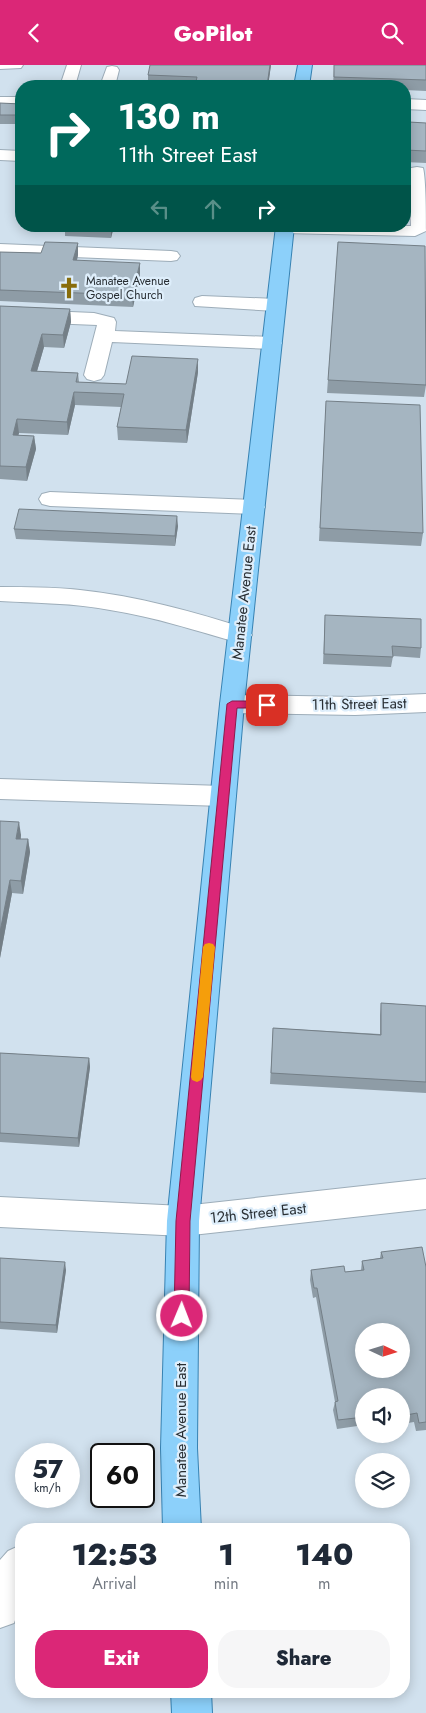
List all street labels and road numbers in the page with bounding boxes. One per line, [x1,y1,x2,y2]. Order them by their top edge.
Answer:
street label: Manatee Avenue East [226,525,262,661]
street label: 11th Street East [311,692,407,716]
street label: 12th Street East [209,1197,308,1229]
street label: Manatee Avenue East [170,1362,192,1497]

